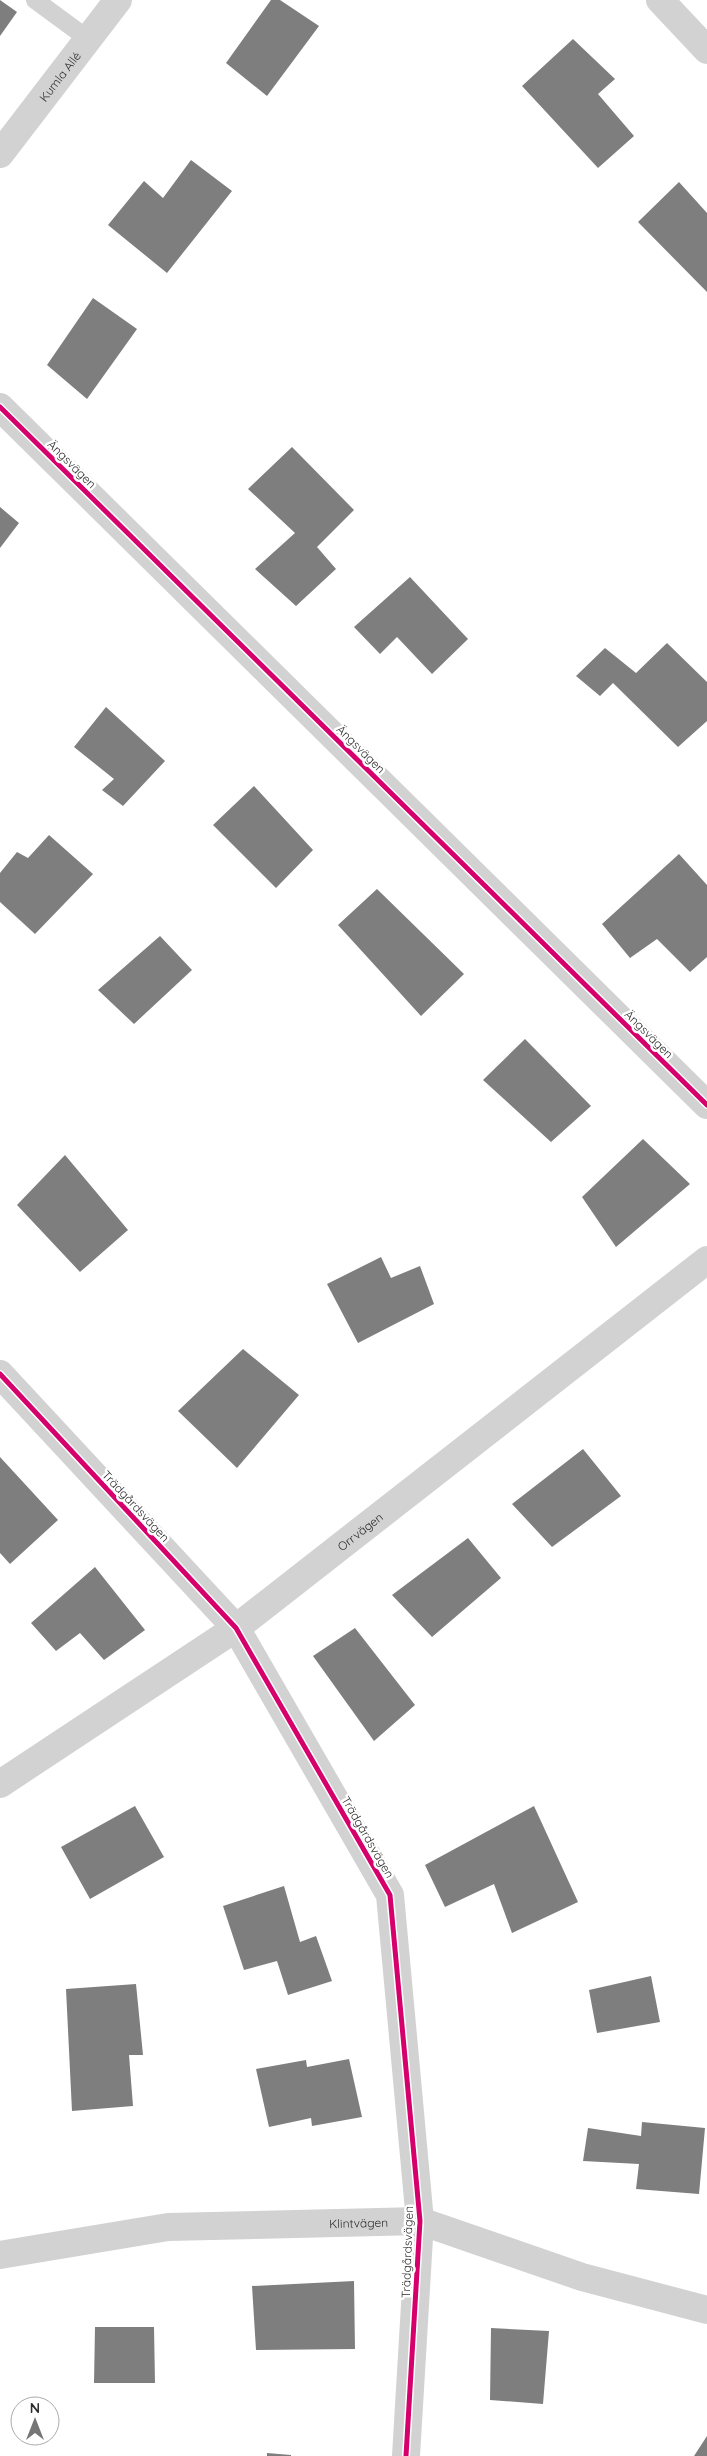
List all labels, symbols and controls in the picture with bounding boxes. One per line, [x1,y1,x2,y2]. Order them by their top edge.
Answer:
street label: Kumla Allé [36,48,84,104]
street label: Ängsvägen [45,437,99,491]
street label: Ängsvägen [334,722,388,776]
street label: Ängsvägen [622,1007,676,1061]
street label: Trädgårdsvägen [99,1467,173,1545]
street label: Orrvägen [334,1509,386,1554]
street label: Trädgårdsvägen [338,1793,398,1881]
street label: Trädgårdsvägen [398,2206,416,2298]
street label: Klintvägen [329,2214,388,2231]
north arrow [10,2396,60,2446]
text: N [30,2399,40,2417]

